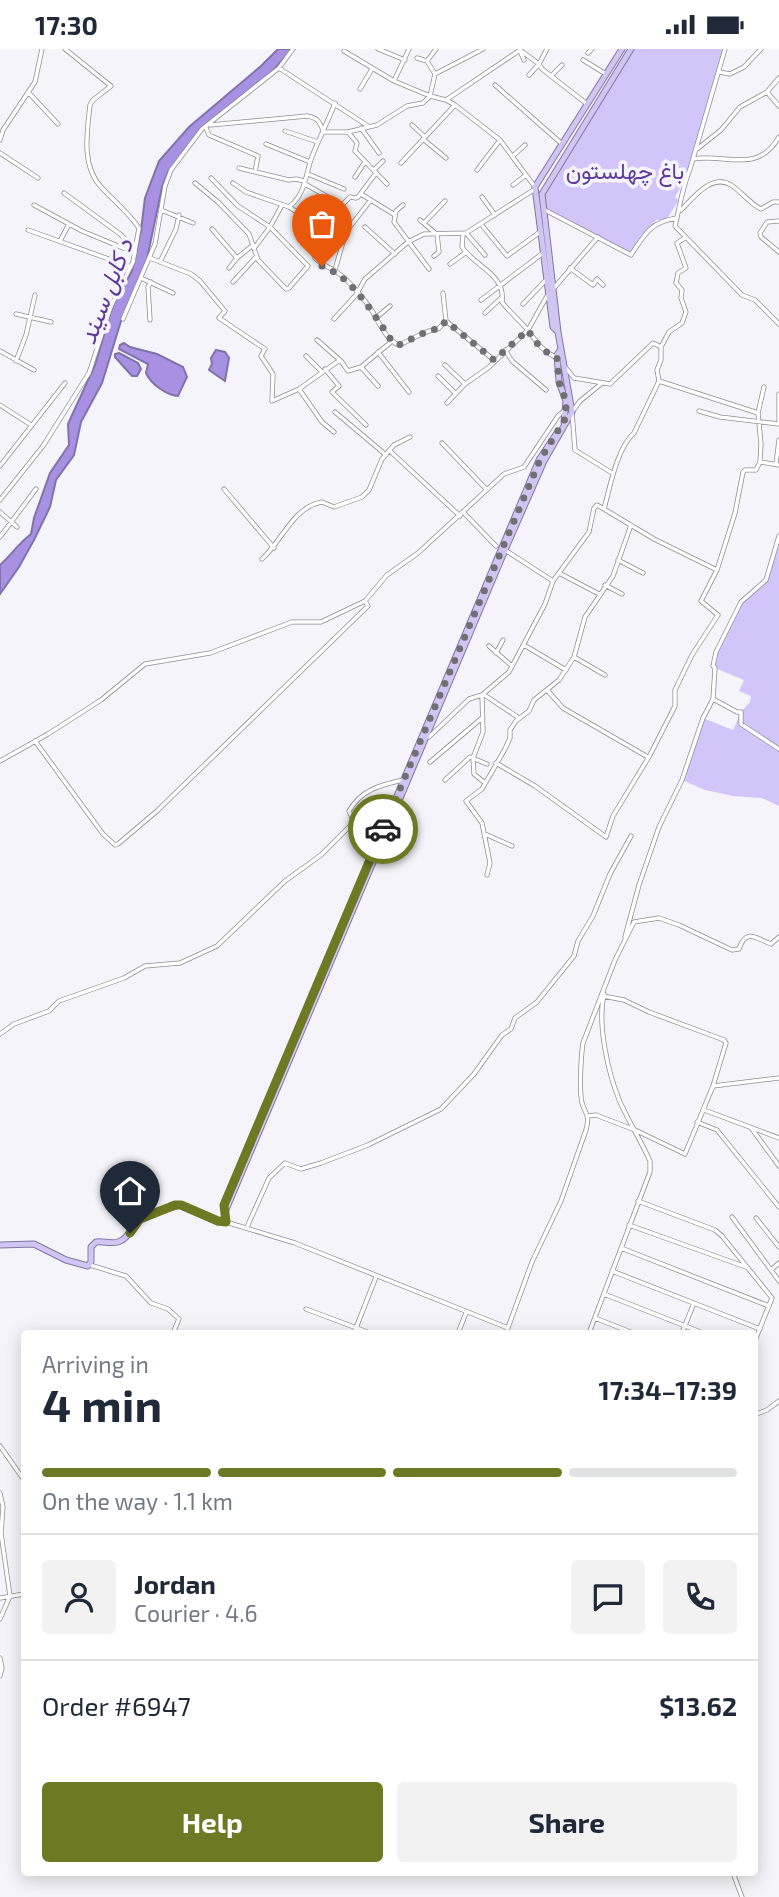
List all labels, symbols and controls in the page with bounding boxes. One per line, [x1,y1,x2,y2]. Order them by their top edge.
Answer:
text: 17:30 [35,9,98,40]
park label: باغ چهلستون [566,156,684,187]
pin [292,194,352,266]
icon: bag [303,205,341,243]
water label: د کابل سيند [72,234,140,348]
courier [348,794,418,864]
icon: car [364,810,402,848]
pin [100,1161,160,1233]
icon: home [111,1172,149,1210]
text: Arriving in [42,1350,149,1378]
text: 17:34–17:39 [599,1374,737,1405]
text: 4 min [42,1376,162,1431]
text: On the way · 1.1 km [42,1487,233,1515]
button: person [42,1560,116,1634]
button: chat [571,1560,645,1634]
button: phone [663,1560,737,1634]
text: Jordan [134,1568,216,1599]
text: Courier · 4.6 [134,1599,258,1627]
text: Order #6947 [42,1690,191,1721]
text: $13.62 [659,1690,737,1721]
button: Help [42,1782,383,1862]
button: Share [397,1782,737,1862]

